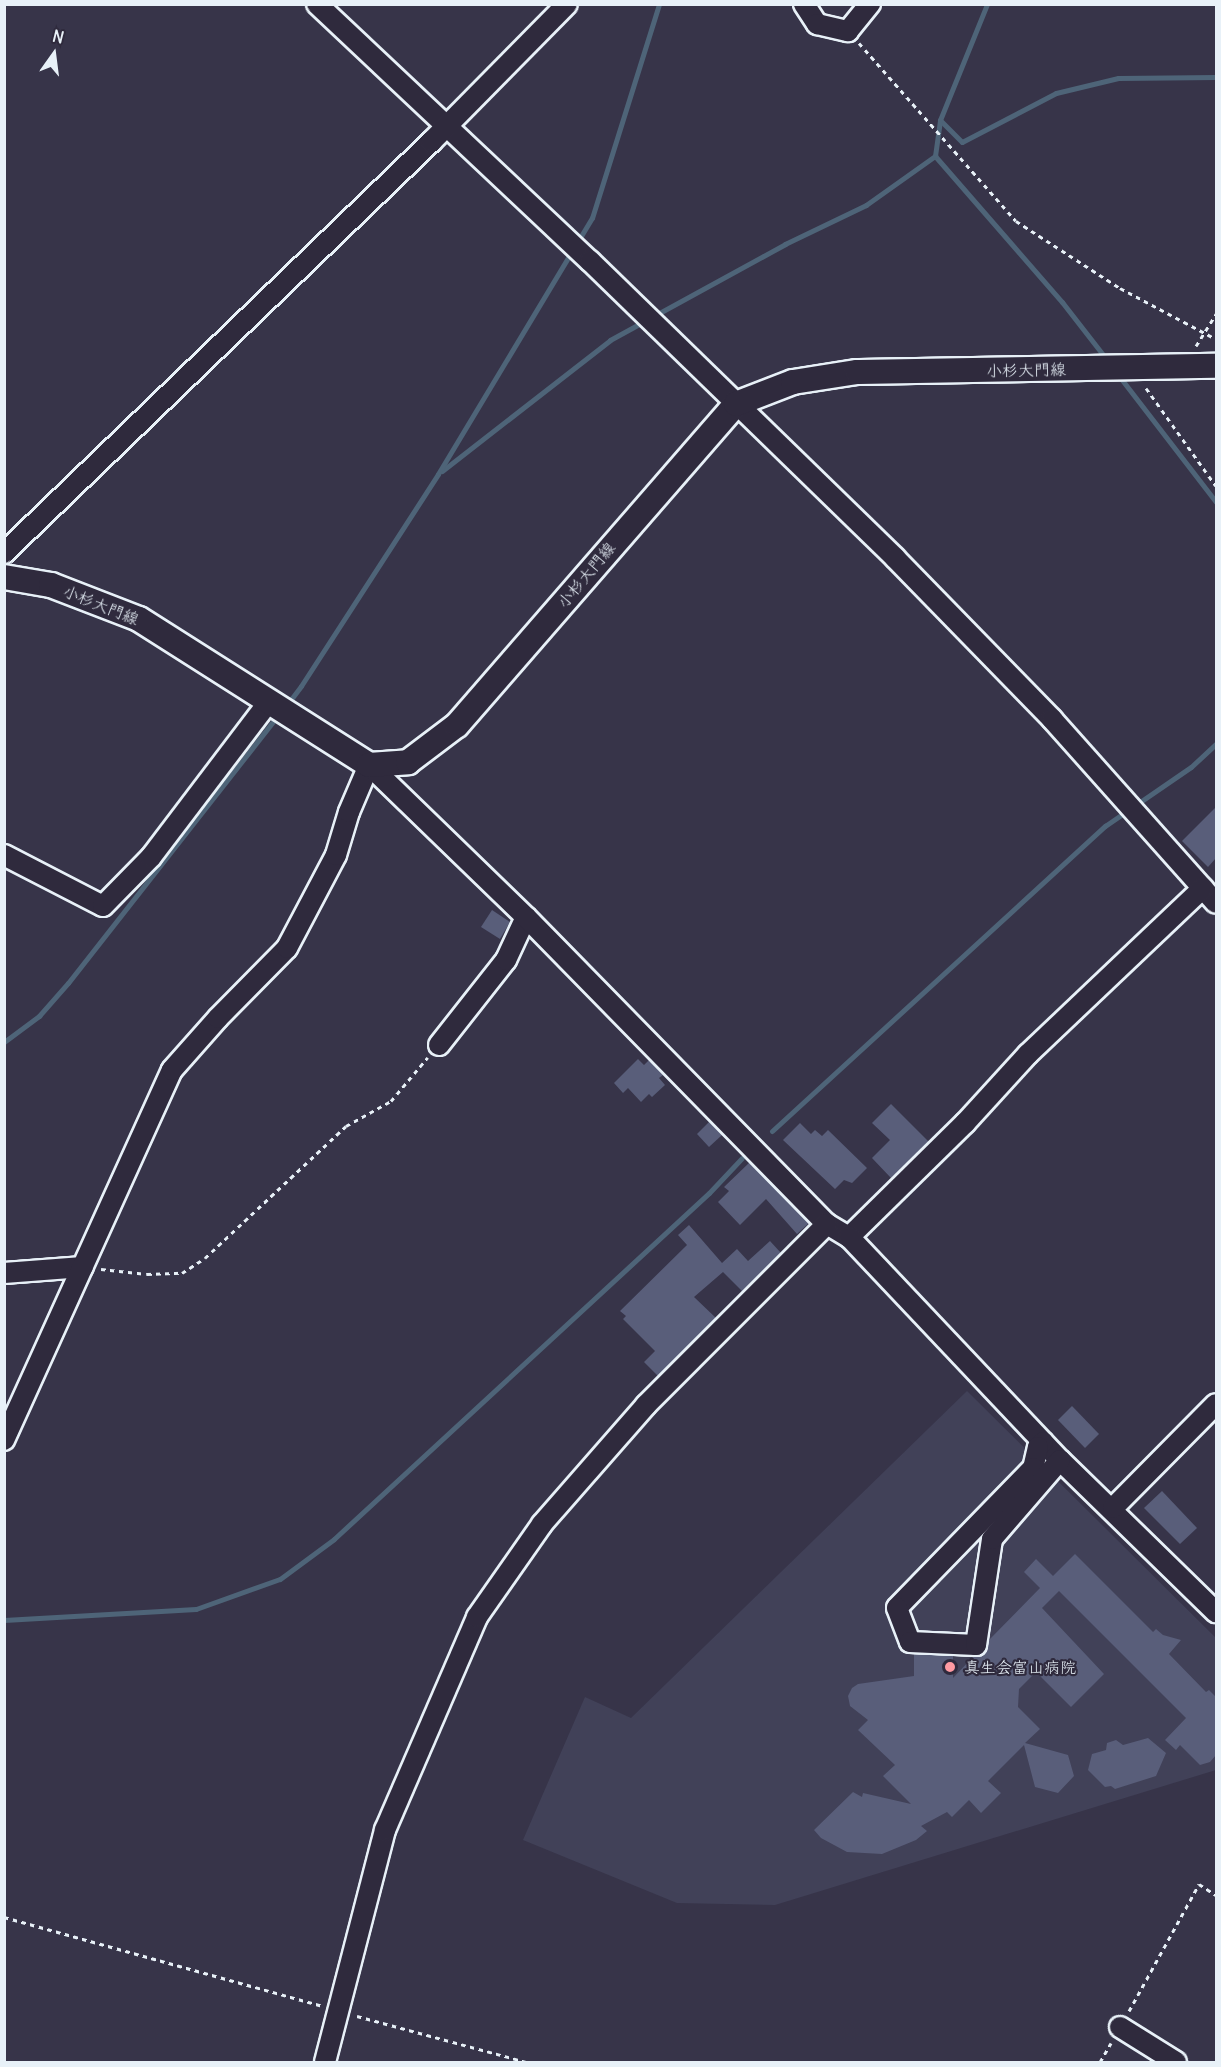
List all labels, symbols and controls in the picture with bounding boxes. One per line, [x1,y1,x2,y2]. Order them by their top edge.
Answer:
north arrow [24,24,84,84]
text: N [51,25,66,48]
street label: 小杉大門線 [986,360,1066,380]
street label: 小杉大門線 [553,538,619,612]
street label: 小杉大門線 [60,581,142,629]
place label: 真生会富山病院 [964,1657,1076,1677]
marker: 真生会富山病院 [941,1658,959,1676]

